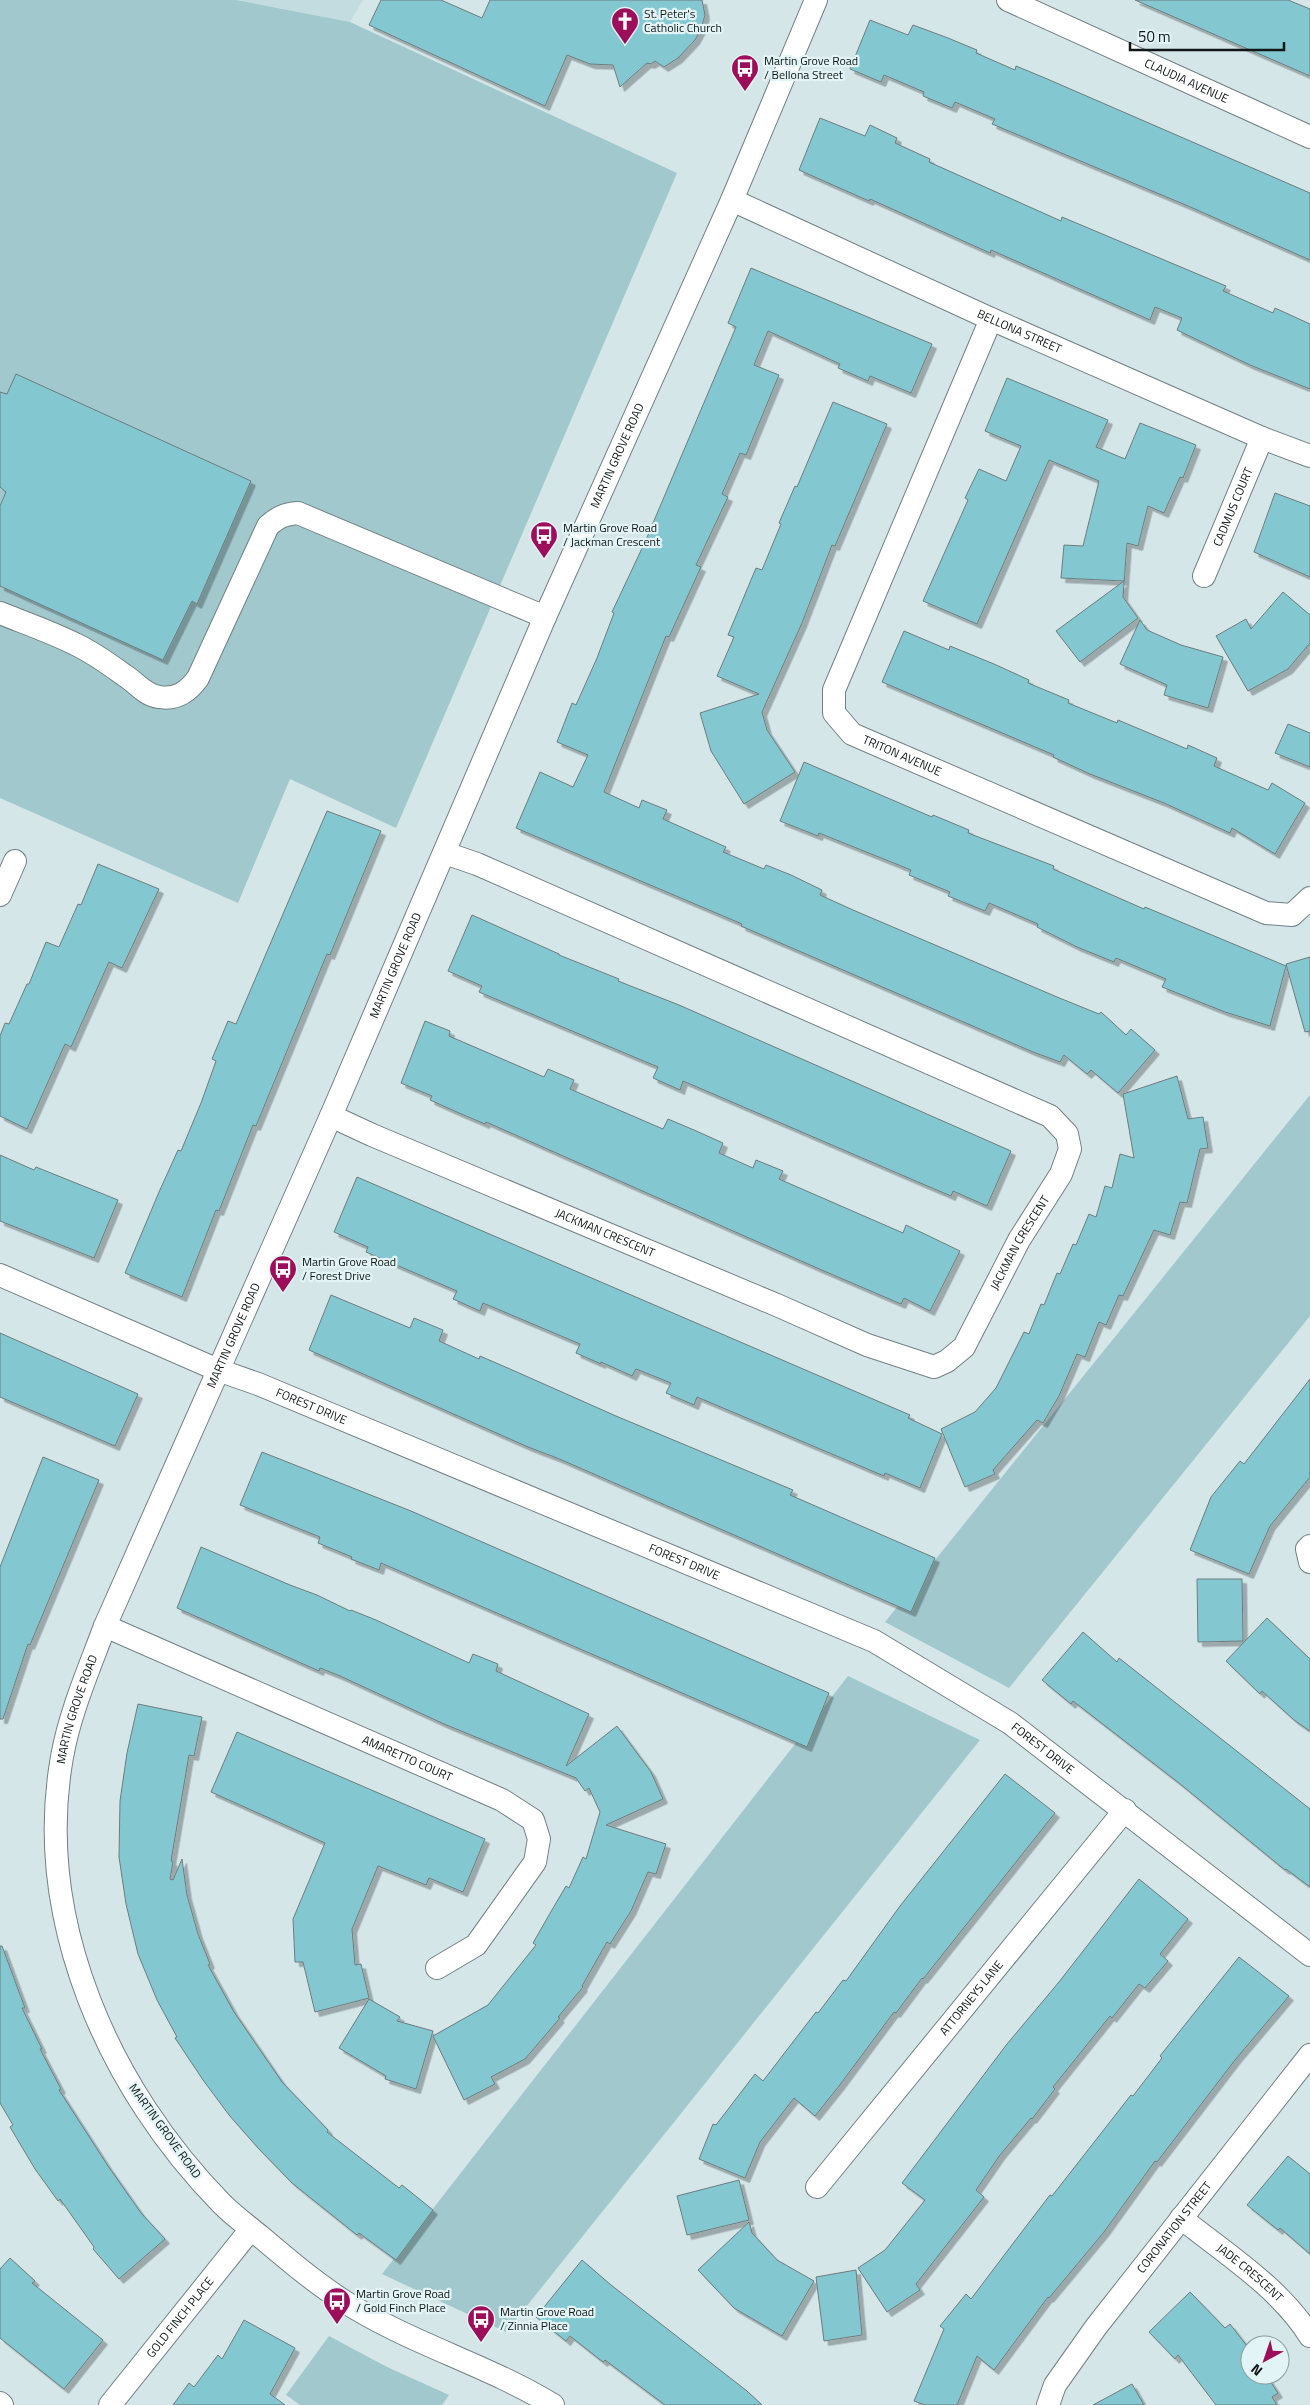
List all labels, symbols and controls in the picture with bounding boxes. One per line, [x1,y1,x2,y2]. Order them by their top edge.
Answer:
place label: St. Peter's Catholic Church [644,4,722,37]
church icon: St. Peter's Catholic Church [610,6,640,45]
scale bar [1130,20,1284,52]
text: 50 m [1138,25,1171,48]
place label: Martin Grove Road / Bellona Street [764,51,858,84]
bus stop icon: Martin Grove Road / Bellona Street [730,53,760,92]
street label: CLAUDIA AVENUE [1142,53,1232,108]
street label: BELLONA STREET [974,304,1066,358]
street label: MARTIN GROVE ROAD [585,399,649,511]
street label: CADMUS COURT [1208,464,1258,549]
place label: Martin Grove Road / Jackman Crescent [563,518,661,551]
bus stop icon: Martin Grove Road / Jackman Crescent [529,520,559,559]
street label: TRITON AVENUE [860,730,945,781]
street label: MARTIN GROVE ROAD [364,909,426,1021]
street label: JACKMAN CRESCENT [985,1191,1054,1293]
street label: JACKMAN CRESCENT [552,1203,659,1262]
place label: Martin Grove Road / Forest Drive [302,1252,396,1285]
bus stop icon: Martin Grove Road / Forest Drive [268,1254,298,1293]
street label: MARTIN GROVE ROAD [202,1279,265,1391]
street label: FOREST DRIVE [273,1383,350,1429]
street label: FOREST DRIVE [646,1538,723,1585]
street label: MARTIN GROVE ROAD [51,1652,102,1765]
street label: FOREST DRIVE [1008,1717,1079,1779]
street label: AMARETTO COURT [359,1730,456,1786]
street label: ATTORNEYS LANE [934,1956,1008,2039]
street label: MARTIN GROVE ROAD [124,2079,207,2182]
street label: CORONATION STREET [1132,2177,1217,2277]
street label: JADE CRESCENT [1213,2239,1289,2307]
street label: GOLD FINCH PLACE [141,2272,218,2362]
place label: Martin Grove Road / Gold Finch Place [356,2284,450,2317]
bus stop icon: Martin Grove Road / Gold Finch Place [322,2286,352,2325]
place label: Martin Grove Road / Zinnia Place [500,2302,594,2335]
bus stop icon: Martin Grove Road / Zinnia Place [466,2304,496,2343]
north arrow [1240,2335,1290,2385]
text: N [1246,2359,1267,2382]

